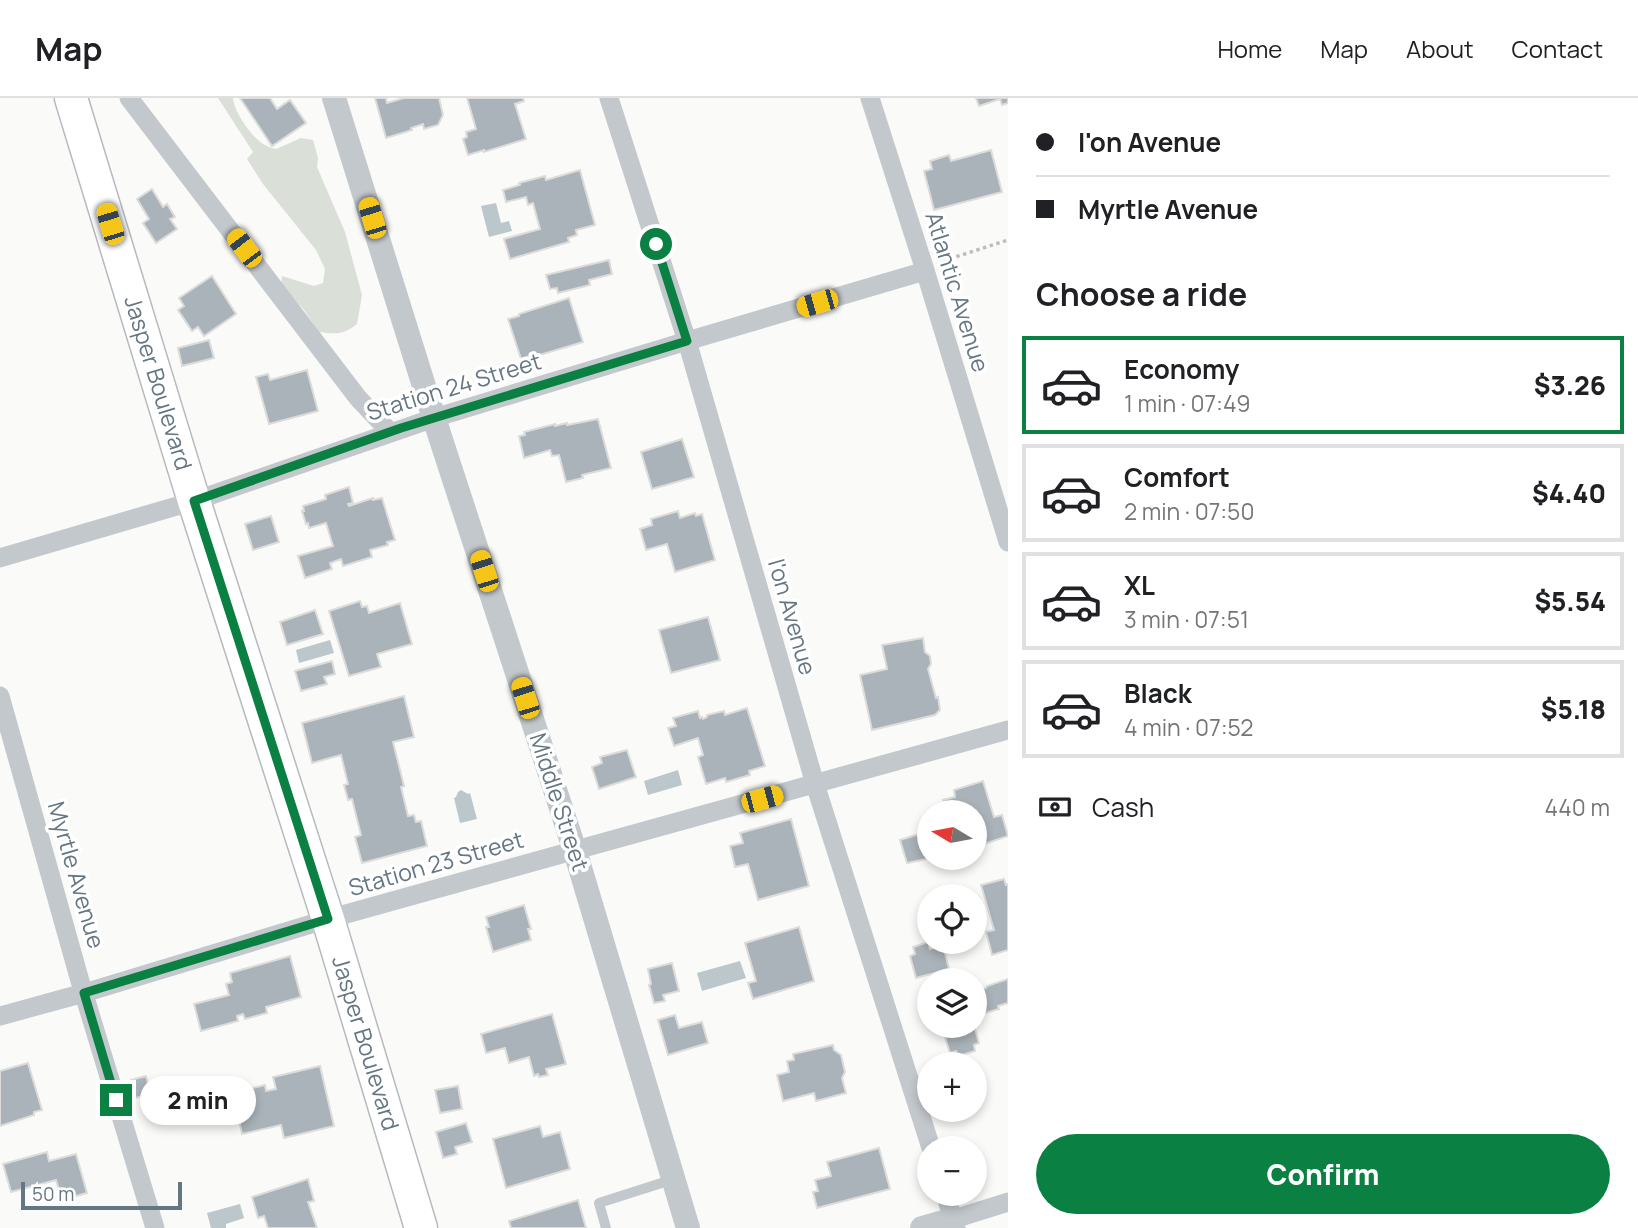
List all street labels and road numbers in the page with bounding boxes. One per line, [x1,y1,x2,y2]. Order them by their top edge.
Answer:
street label: Atlantic Avenue [918,208,997,376]
street label: Jasper Boulevard [117,292,201,474]
street label: Station 24 Street [362,344,545,428]
street label: I'on Avenue [761,555,825,678]
street label: Middle Street [523,729,597,875]
street label: Myrtle Avenue [41,798,113,952]
street label: Station 23 Street [345,823,527,903]
street label: Jasper Boulevard [325,952,408,1134]

